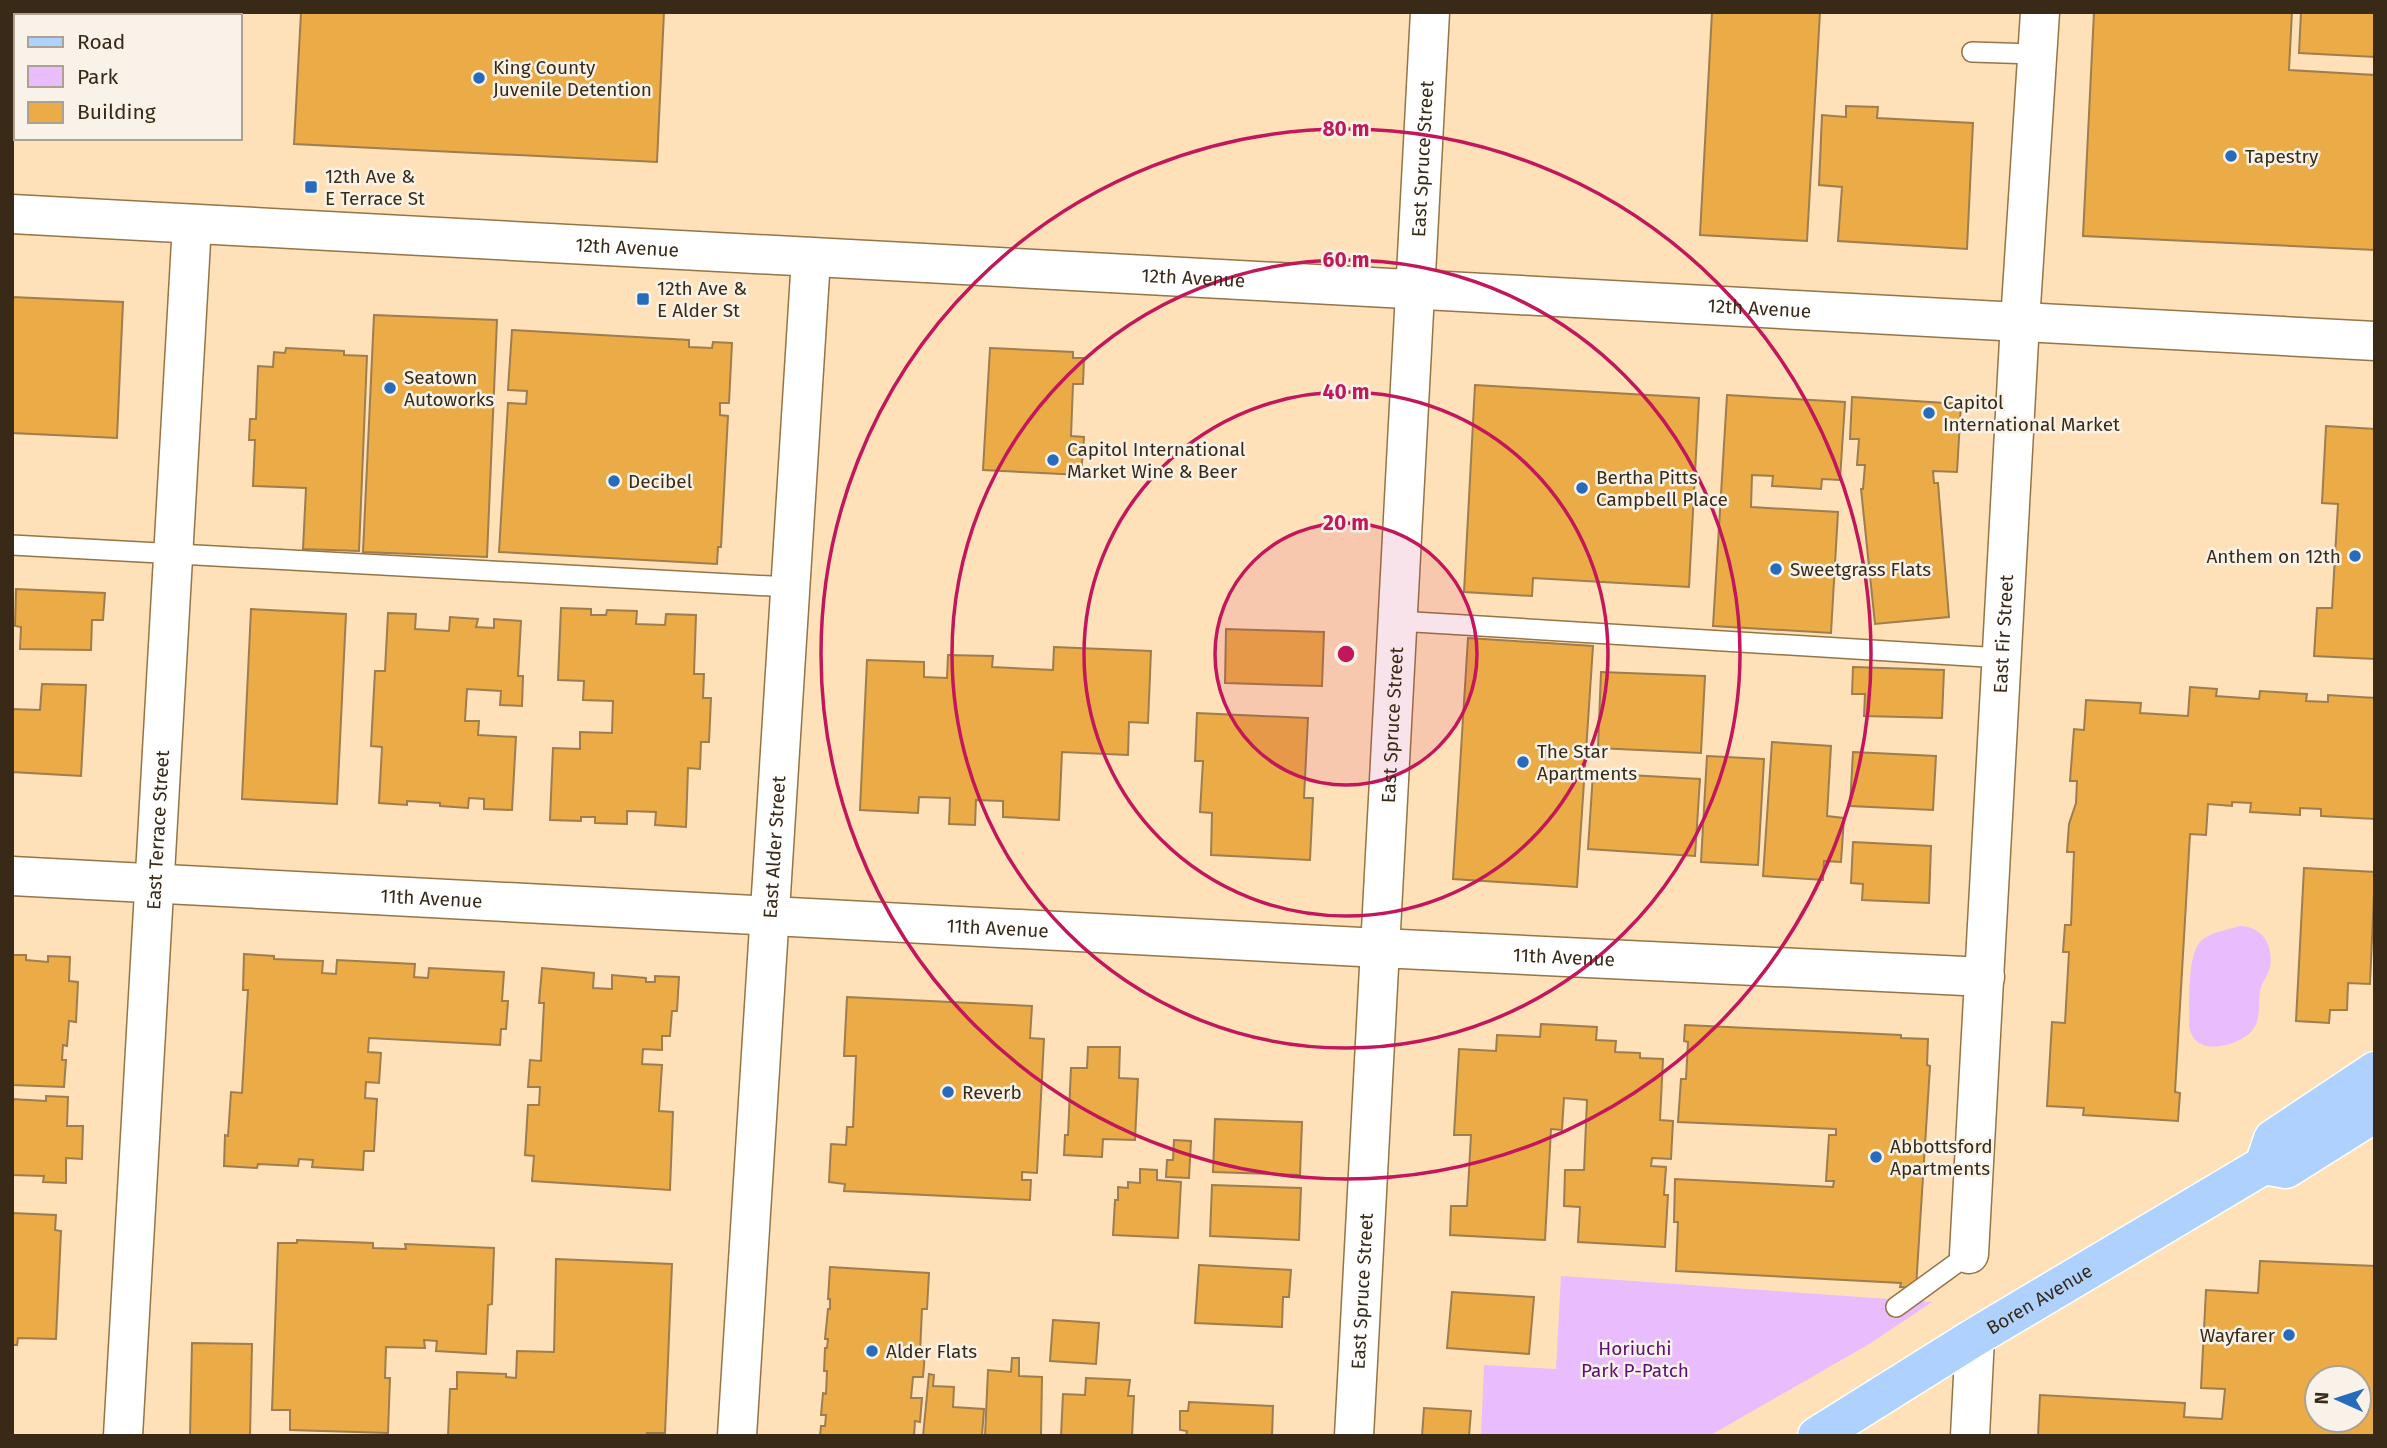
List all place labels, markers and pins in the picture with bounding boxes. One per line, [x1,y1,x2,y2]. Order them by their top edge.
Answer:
place label: King County Juvenile Detention [493,56,652,101]
marker: King County Juvenile Detention [471,70,487,86]
place label: Tapestry [2245,145,2319,168]
marker: Tapestry [2223,148,2239,164]
place label: 12th Ave & E Terrace St [325,165,425,210]
marker: 12th Ave & E Terrace St [303,179,319,195]
place label: 12th Ave & E Alder St [657,277,747,322]
marker: 12th Ave & E Alder St [635,291,651,307]
place label: Seatown Autoworks [404,366,494,411]
marker: Seatown Autoworks [382,380,398,396]
place label: Capitol International Market [1943,391,2120,436]
marker: Capitol International Market [1921,405,1937,421]
place label: Capitol International Market Wine & Beer [1067,438,1246,483]
marker: Capitol International Market Wine & Beer [1045,452,1061,468]
place label: Bertha Pitts Campbell Place [1596,466,1728,511]
place label: Decibel [628,470,693,493]
marker: Decibel [606,473,622,489]
marker: Bertha Pitts Campbell Place [1574,480,1590,496]
place label: Anthem on 12th [2206,545,2341,568]
marker: Anthem on 12th [2347,548,2363,564]
place label: Sweetgrass Flats [1790,558,1931,581]
marker: Sweetgrass Flats [1768,561,1784,577]
centre of rings [1334,642,1358,666]
place label: The Star Apartments [1537,740,1637,785]
marker: The Star Apartments [1515,754,1531,770]
place label: Reverb [962,1081,1022,1104]
marker: Reverb [940,1084,956,1100]
place label: Abbottsford Apartments [1890,1135,1993,1180]
marker: Abbottsford Apartments [1868,1149,1884,1165]
place label: Wayfarer [2200,1324,2276,1347]
marker: Wayfarer [2281,1327,2297,1343]
place label: Alder Flats [886,1340,977,1363]
marker: Alder Flats [864,1343,880,1359]

